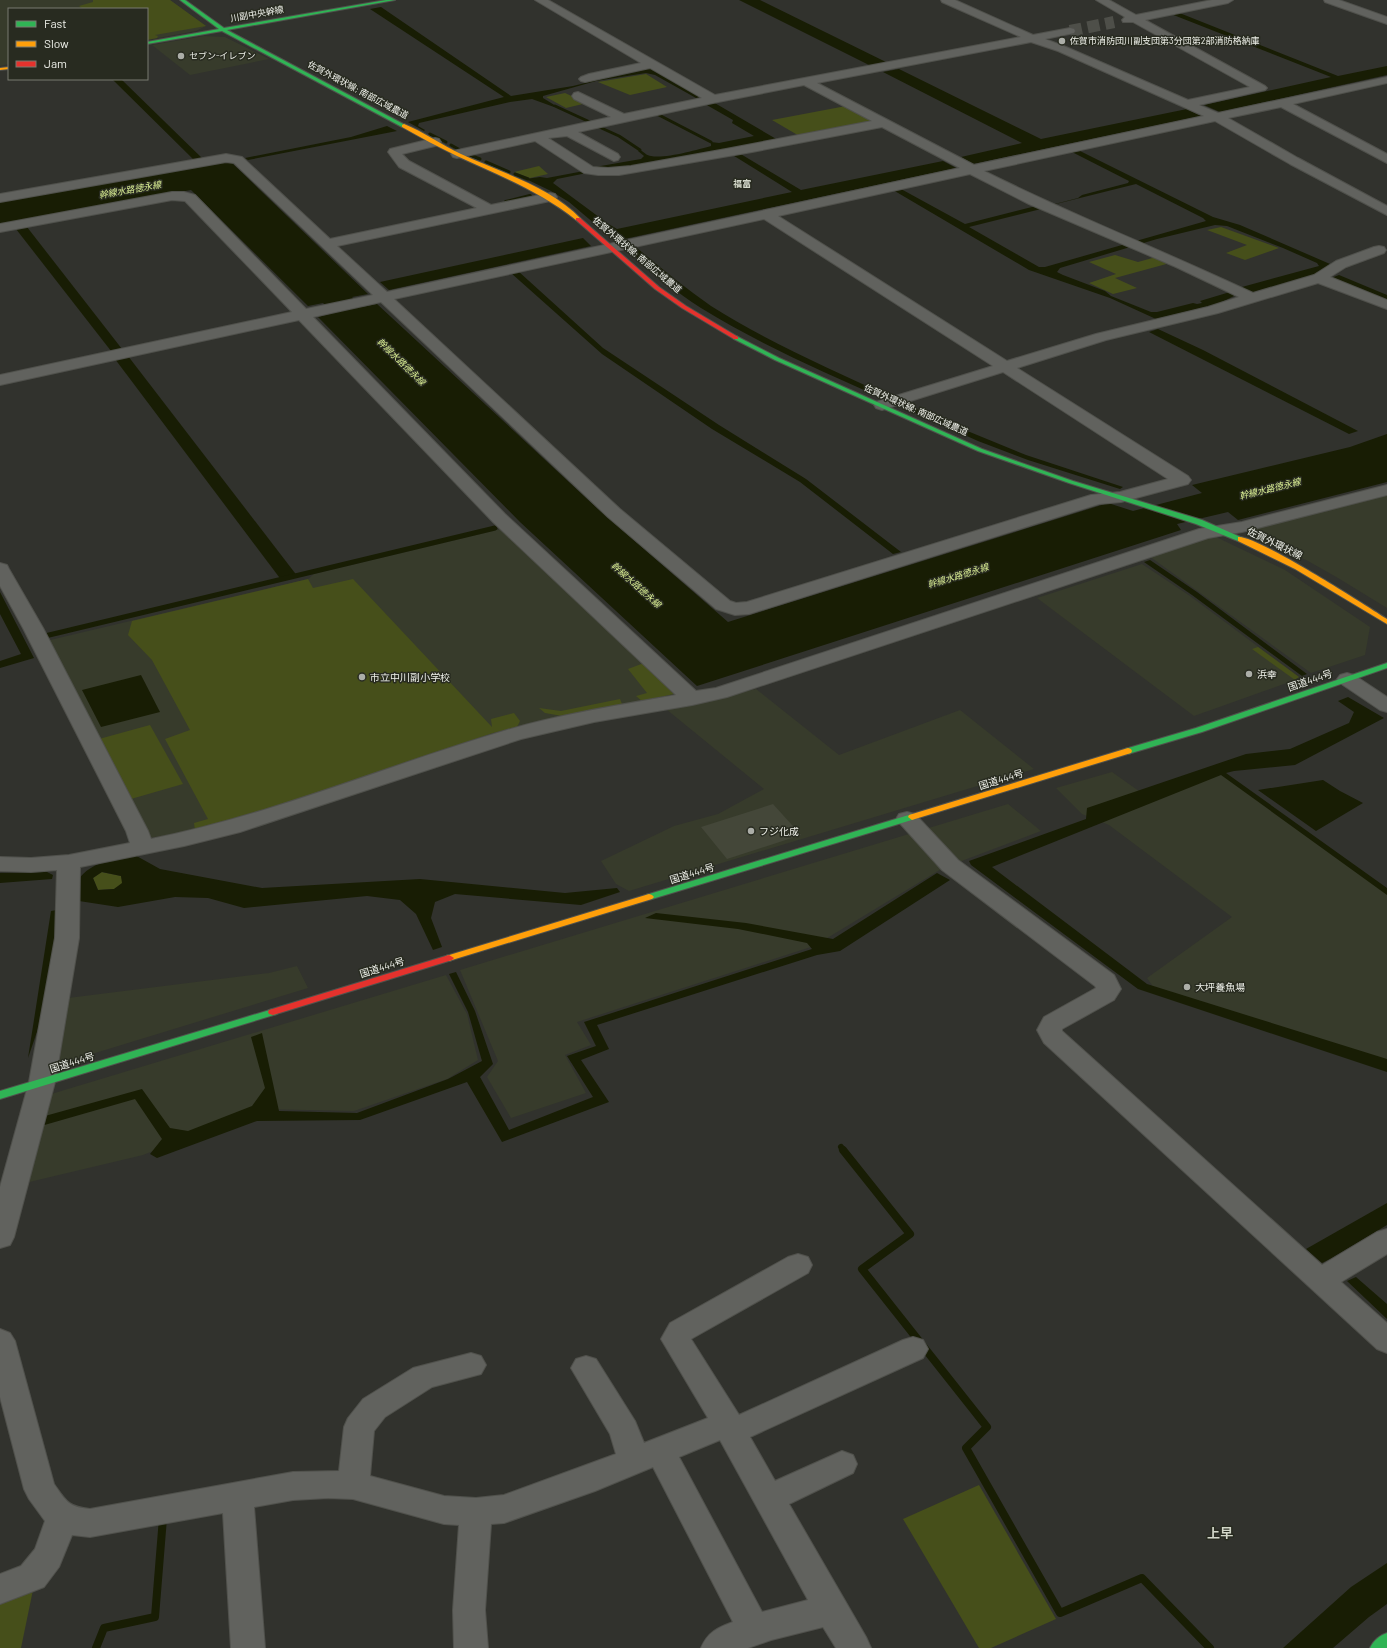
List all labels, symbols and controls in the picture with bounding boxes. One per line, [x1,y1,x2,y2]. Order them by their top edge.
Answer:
street label: 川副中央幹線 [229,3,285,24]
legend [8,8,148,80]
text: Fast [44,16,67,30]
place label: 佐賀市消防団川副支団第3分団第2部消防格納庫 [1069,35,1259,46]
text: Slow [44,36,69,50]
marker: 佐賀市消防団川副支団第3分団第2部消防格納庫 [1057,36,1067,46]
place label: セブン-イレブン [189,50,256,61]
marker: セブン-イレブン [176,51,186,61]
text: Jam [44,56,67,70]
street label: 佐賀外環状線; 南部広域農道 [305,58,411,121]
water label: 幹線水路徳永線 [98,178,163,200]
district label: 福富 [733,178,751,189]
street label: 佐賀外環状線; 南部広域農道 [590,214,684,295]
water label: 幹線水路徳永線 [375,336,429,388]
street label: 佐賀外環状線; 南部広域農道 [862,381,970,437]
water label: 幹線水路徳永線 [1238,475,1303,501]
street label: 佐賀外環状線 [1245,524,1305,562]
water label: 幹線水路徳永線 [609,559,664,610]
water label: 幹線水路徳永線 [926,561,991,590]
street label: 国道444号 [1286,667,1334,693]
place label: 浜幸 [1257,668,1277,680]
marker: 浜幸 [1244,669,1254,679]
place label: 市立中川副小学校 [370,671,450,683]
marker: 市立中川副小学校 [357,672,367,682]
street label: 国道444号 [977,766,1025,792]
place label: フジ化成 [759,825,799,837]
marker: フジ化成 [746,826,756,836]
street label: 国道444号 [668,860,716,886]
street label: 国道444号 [358,954,406,980]
place label: 大坪養魚場 [1195,981,1245,993]
marker: 大坪養魚場 [1182,982,1192,992]
street label: 国道444号 [48,1049,96,1075]
district label: 上早 [1207,1525,1233,1541]

